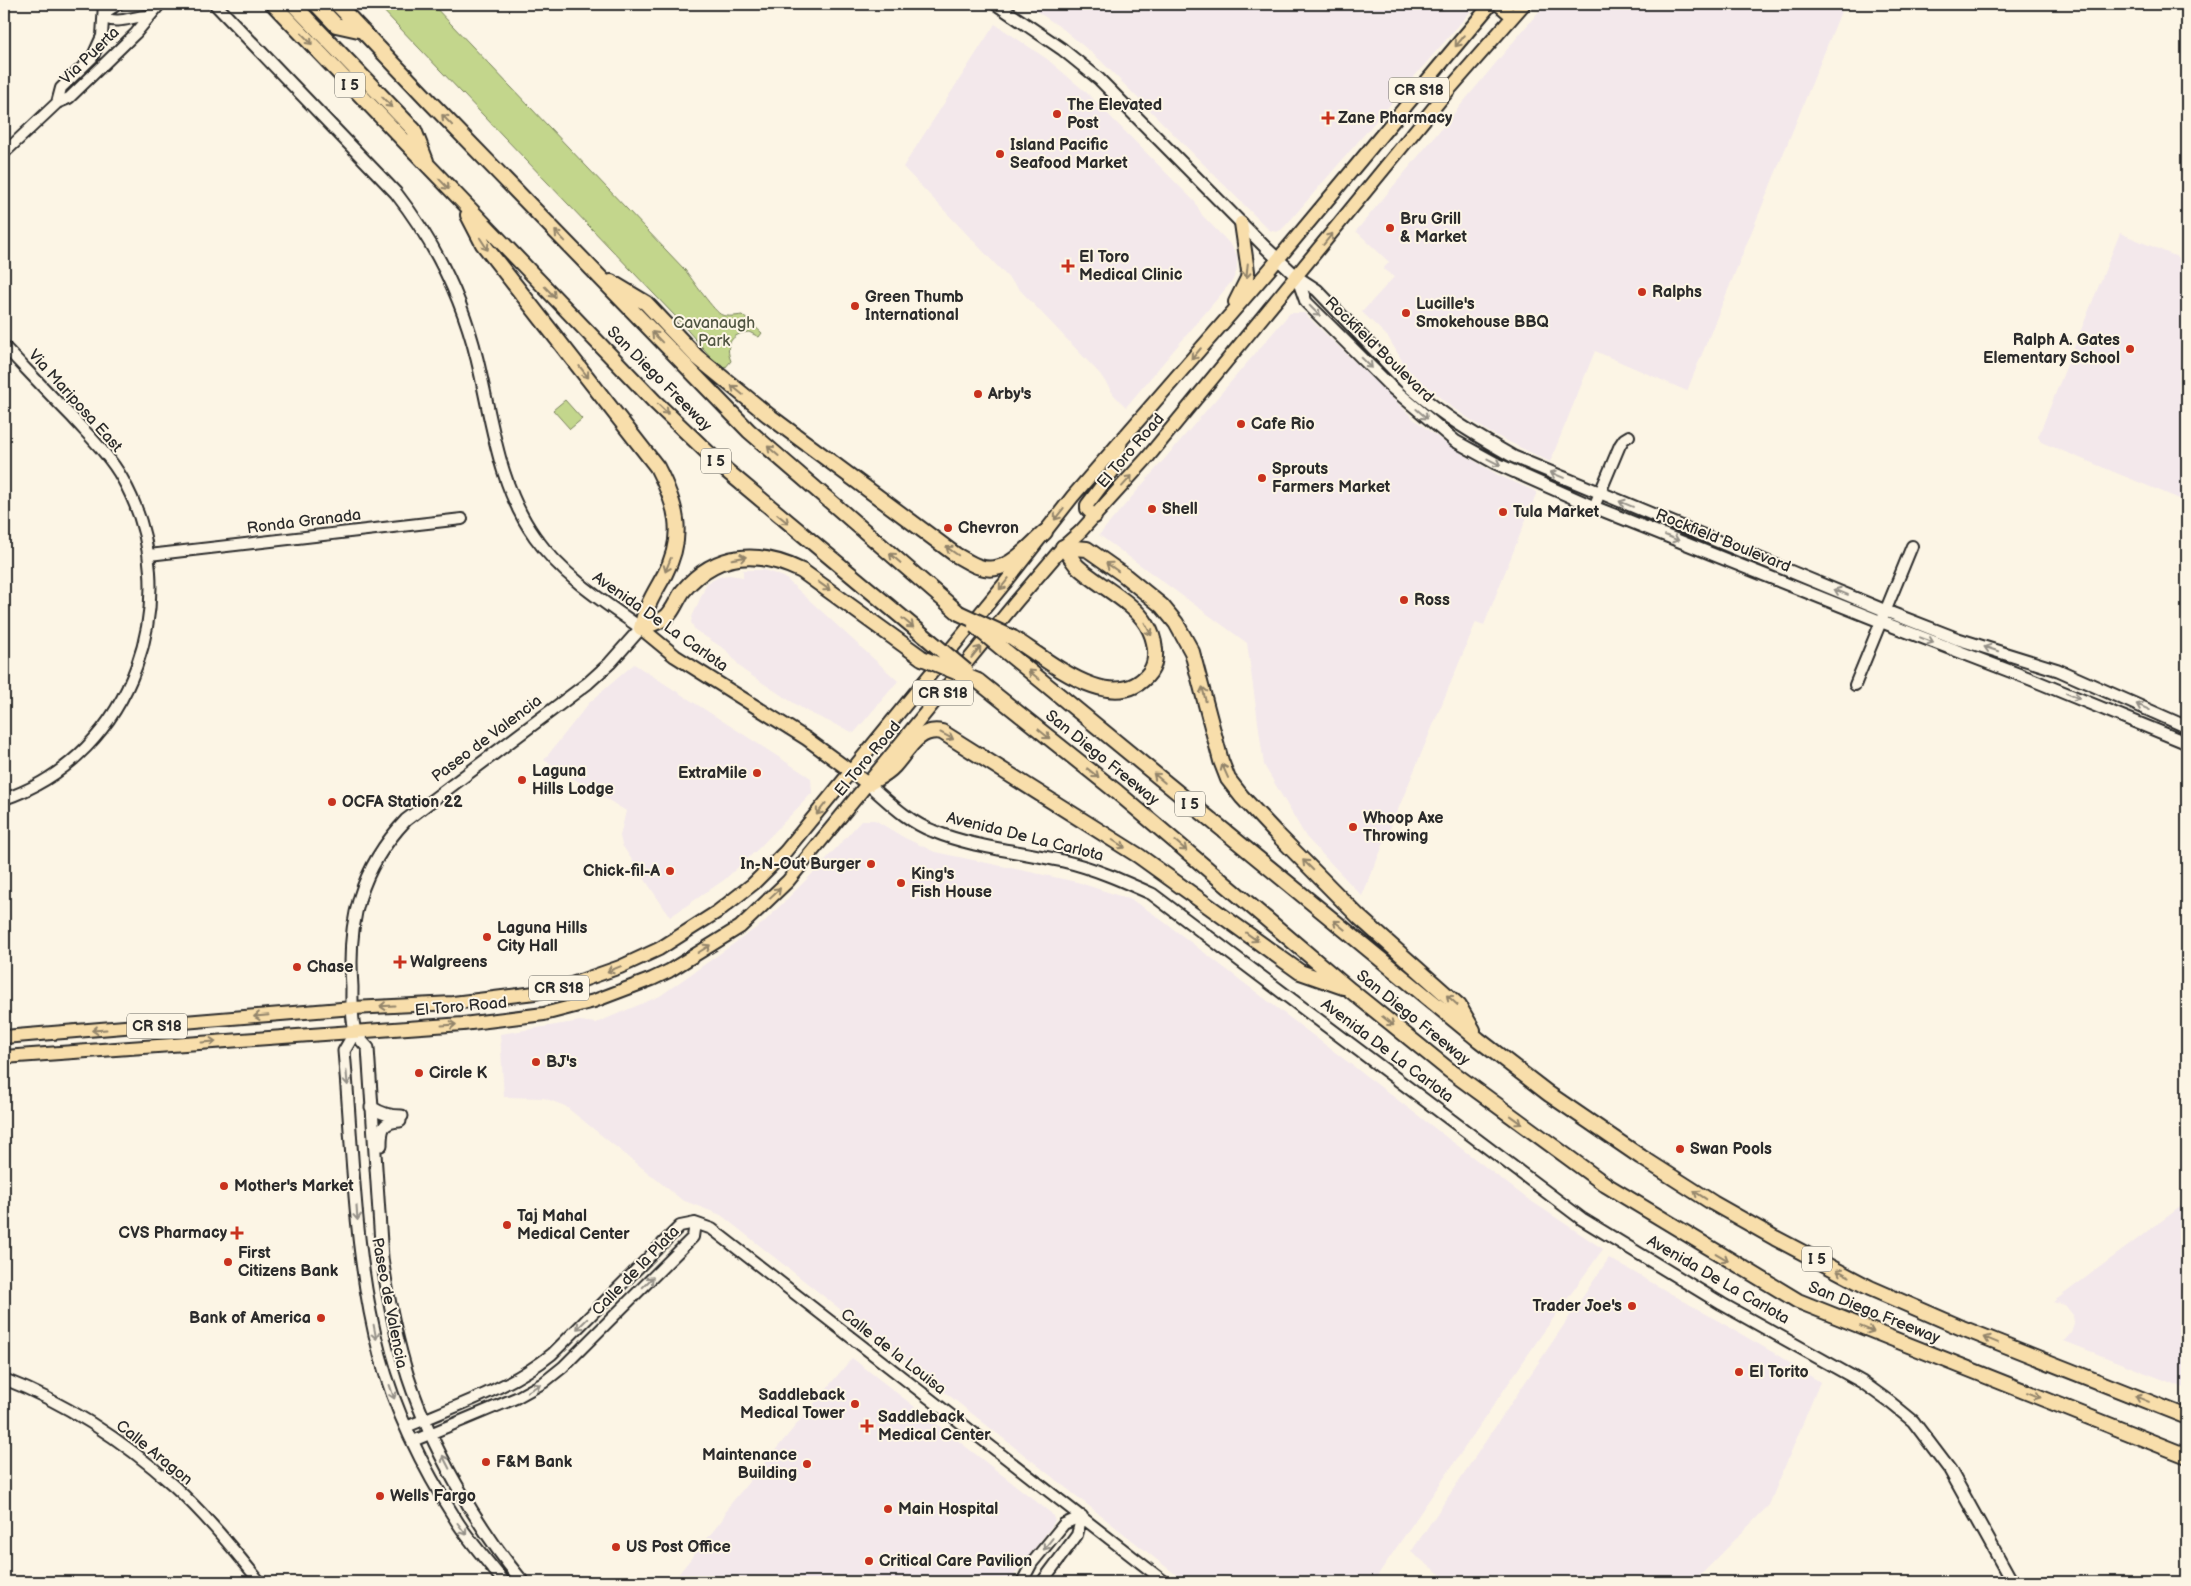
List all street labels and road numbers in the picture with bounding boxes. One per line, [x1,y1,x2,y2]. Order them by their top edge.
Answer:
street label: Via Puerta [56,23,124,89]
road number: I 5 [335,72,365,98]
road number: CR S18 [1389,78,1449,102]
street label: Rockfield Boulevard [1321,293,1437,407]
street label: San Diego Freeway [603,323,716,436]
street label: Via Mariposa East [24,346,126,456]
street label: El Toro Road [1093,410,1169,492]
road number: I 5 [701,448,731,474]
street label: Rockfield Boulevard [1653,505,1793,577]
street label: Ronda Granada [246,506,362,538]
street label: Avenida De La Carlota [589,568,731,676]
road number: CR S18 [913,680,973,706]
street label: Paseo de Valencia [428,691,546,787]
street label: San Diego Freeway [1041,706,1163,810]
street label: El Toro Road [831,717,905,801]
road number: I 5 [1175,792,1205,816]
street label: Avenida De La Carlota [945,808,1105,866]
street label: San Diego Freeway [1352,966,1474,1070]
road number: CR S18 [529,976,589,1000]
street label: El Toro Road [414,994,508,1020]
street label: Avenida De La Carlota [1317,995,1457,1107]
road number: CR S18 [127,1014,187,1038]
street label: Calle de la Plata [588,1222,684,1320]
street label: Avenida De La Carlota [1644,1232,1792,1328]
street label: Paseo de Valencia [367,1236,411,1370]
road number: I 5 [1802,1246,1832,1272]
street label: San Diego Freeway [1805,1278,1943,1348]
street label: Calle de la Louisa [837,1305,949,1399]
street label: Calle Aragon [112,1416,196,1490]

